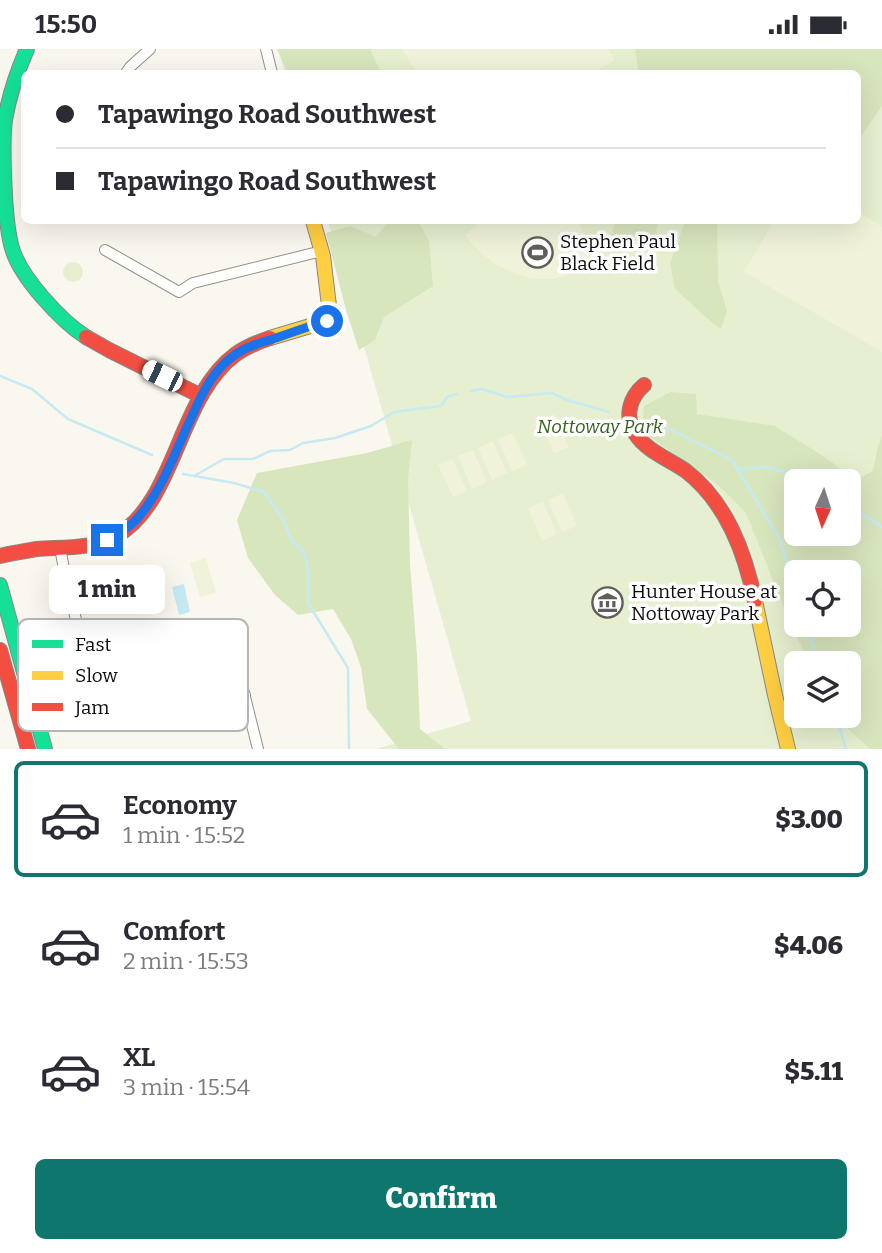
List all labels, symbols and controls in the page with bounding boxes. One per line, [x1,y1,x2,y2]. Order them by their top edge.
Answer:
text: 15:50 [35,9,97,40]
text: Tapawingo Road Southwest [98,99,436,130]
text: Tapawingo Road Southwest [98,166,436,197]
place label: Stephen Paul Black Field [560,230,676,275]
sports icon: Stephen Paul Black Field [520,235,554,269]
route start [311,305,343,337]
car [139,357,186,395]
park label: Nottoway Park [537,415,664,438]
north arrow [784,469,861,546]
map controls [784,469,861,728]
route end [91,524,123,556]
button: locate [784,560,861,637]
callout: 1 min [49,565,165,613]
text: 1 min [78,575,136,603]
place label: Hunter House at Nottoway Park [631,580,777,625]
museum icon: Hunter House at Nottoway Park [591,585,625,619]
legend [18,619,248,731]
text: Fast [75,633,112,656]
button: layers [784,651,861,728]
text: Slow [75,664,118,687]
text: Jam [74,696,109,719]
icon: car [39,788,102,851]
text: Economy [123,790,237,821]
text: $3.00 [775,804,843,835]
text: 1 min · 15:52 [123,821,245,849]
icon: car [39,914,102,977]
text: Comfort [123,916,226,947]
text: $4.06 [774,930,843,961]
text: 2 min · 15:53 [123,947,249,975]
icon: car [39,1040,102,1103]
text: XL [123,1042,155,1073]
text: $5.11 [784,1056,843,1087]
text: 3 min · 15:54 [123,1073,250,1101]
button: Confirm [35,1159,847,1239]

